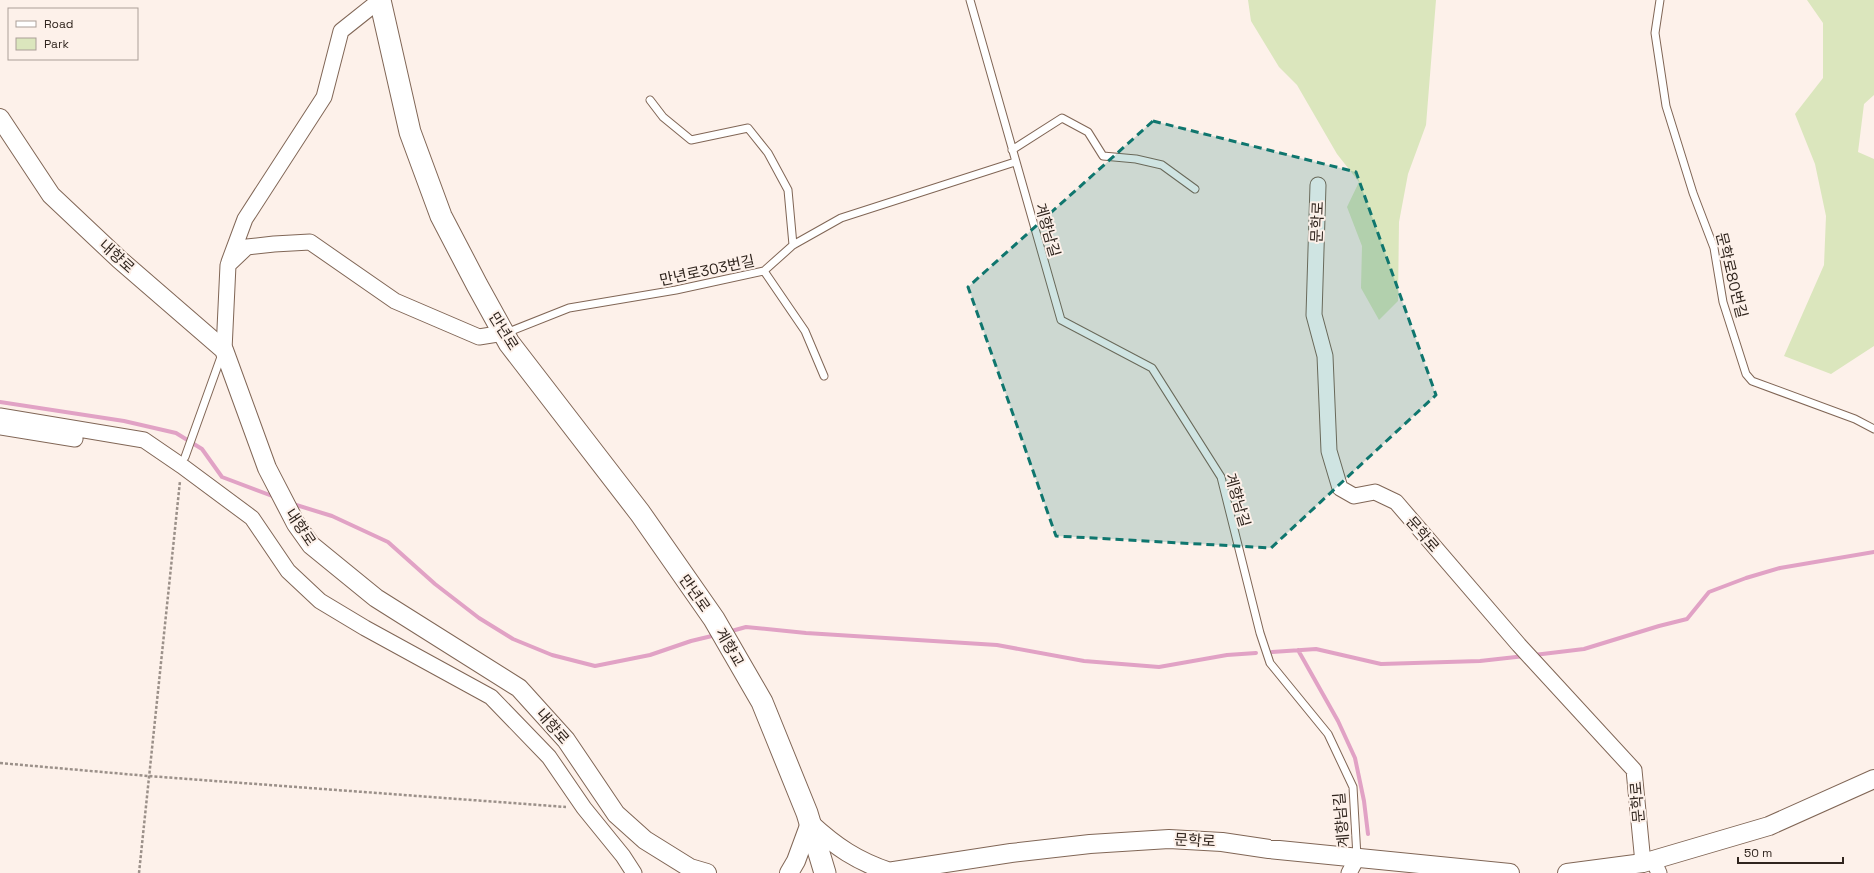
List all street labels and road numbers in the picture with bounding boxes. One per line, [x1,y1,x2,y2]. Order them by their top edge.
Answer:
street label: 계향남길 [1031,201,1065,259]
street label: 문학로 [1307,201,1327,243]
street label: 문학로80번길 [1712,230,1752,320]
street label: 내향로 [95,235,139,277]
street label: 만년로303번길 [658,251,756,289]
street label: 만년로 [485,308,523,354]
street label: 계향남길 [1221,471,1255,529]
street label: 내향로 [282,505,320,549]
street label: 문학로 [1402,512,1444,556]
street label: 만년로 [675,571,715,615]
street label: 계향교 [711,624,749,670]
street label: 내향로 [532,704,574,748]
street label: 문학로 [1626,781,1648,823]
street label: 계향남길 [1329,792,1353,848]
street label: 문학로 [1174,829,1216,851]

